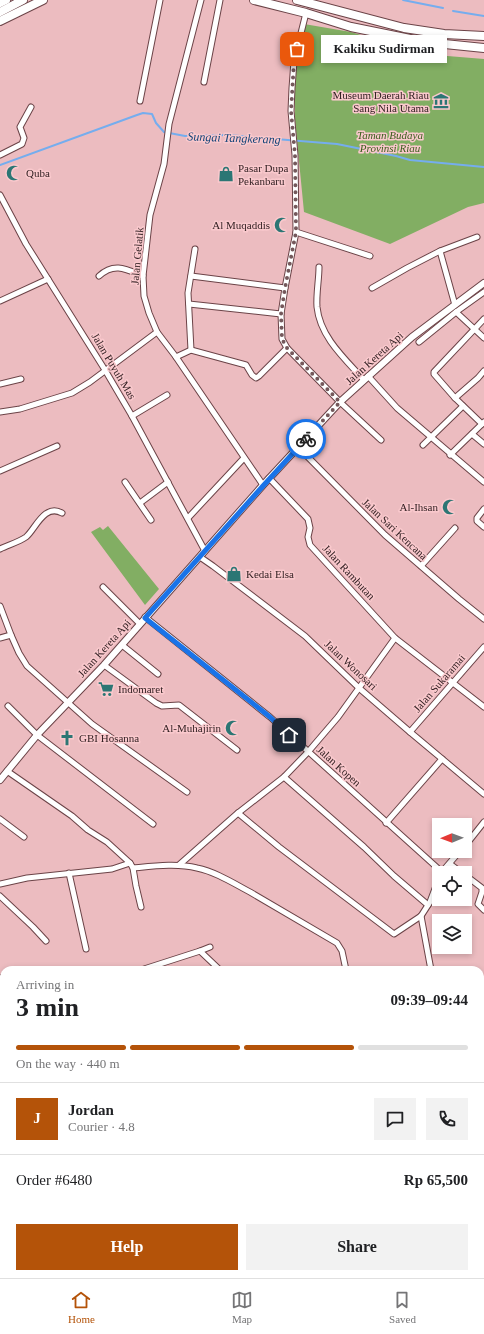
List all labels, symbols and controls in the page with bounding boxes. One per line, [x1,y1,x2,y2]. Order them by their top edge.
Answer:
pin [280,32,314,66]
callout: Kakiku Sudirman [321,35,447,63]
icon: bag [286,38,308,60]
text: Kakiku Sudirman [334,41,434,56]
place label: Museum Daerah Riau Sang Nila Utama [332,89,429,114]
museum icon: Museum Daerah Riau Sang Nila Utama [432,92,450,110]
water label: Sungai Tangkerang [187,129,281,147]
park label: Taman Budaya Provinsi Riau [357,129,423,154]
place label: Pasar Dupa Pekanbaru [238,162,289,187]
mosque icon: Quba [5,164,23,182]
shop icon: Pasar Dupa Pekanbaru [217,165,235,183]
place label: Quba [26,167,50,179]
mosque icon: Al Muqaddis [273,216,291,234]
place label: Al Muqaddis [212,219,270,231]
street label: Jalan Gelatik [129,226,146,285]
street label: Jalan Kereta Api [343,329,405,387]
street label: Jalan Puyuh Mas [89,331,139,401]
courier [286,419,326,459]
icon: bike [295,428,317,450]
street label: Jalan Sari Kencana [360,496,430,562]
mosque icon: Al-Ihsan [441,498,459,516]
place label: Al-Ihsan [400,501,438,513]
street label: Jalan Rambutan [321,542,378,602]
shop icon: Kedai Elsa [225,565,243,583]
place label: Kedai Elsa [246,568,294,580]
street label: Jalan Kereta Api [75,617,133,679]
street label: Jalan Wonosari [322,638,380,692]
street label: Jalan Sukaramai [411,652,467,714]
supermarket icon: Indomaret [97,680,115,698]
place label: Indomaret [118,683,163,695]
pin [272,718,306,752]
mosque icon: Al-Muhajirin [224,719,242,737]
place label: Al-Muhajirin [162,722,221,734]
icon: home [278,724,300,746]
church icon: GBI Hosanna [58,729,76,747]
place label: GBI Hosanna [79,732,139,744]
street label: Jalan Kopen [315,743,364,789]
north arrow [432,818,472,858]
map controls [432,818,472,954]
button: locate [432,866,472,906]
button: layers [432,914,472,954]
text: Arriving in [16,977,74,992]
text: 09:39–09:44 [391,992,468,1008]
text: 3 min [16,993,79,1022]
text: On the way · 440 m [16,1056,120,1071]
button: chat [374,1098,416,1140]
button: phone [426,1098,468,1140]
text: Jordan [68,1102,114,1118]
text: J [33,1110,41,1126]
text: Courier · 4.8 [68,1119,135,1134]
text: Order #6480 [16,1172,92,1188]
text: Rp 65,500 [404,1172,468,1188]
button: Help [16,1224,238,1270]
button: Share [246,1224,468,1270]
tab: Home [68,1289,95,1325]
tab: Map [231,1289,253,1325]
tab: Saved [389,1289,416,1325]

